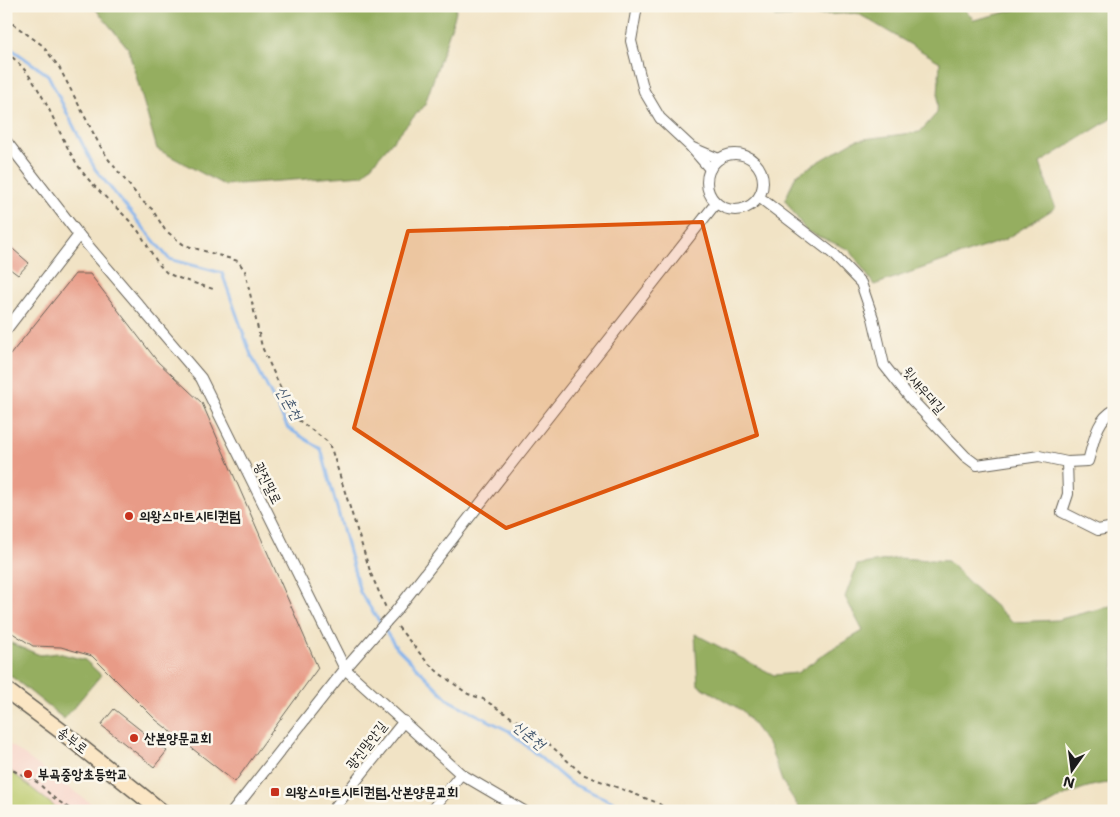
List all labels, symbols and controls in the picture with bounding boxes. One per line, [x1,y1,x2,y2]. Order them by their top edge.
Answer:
street label: 윗새우대길 [899,363,950,418]
water label: 신촌천 [271,382,308,425]
street label: 광진말로 [250,459,286,507]
place label: 의왕스마트시티퀀텀 [139,507,240,525]
marker: 의왕스마트시티퀀텀 [123,510,135,522]
water label: 신촌천 [509,716,551,755]
street label: 광진말안길 [342,717,391,773]
street label: 송부로 [54,723,92,757]
place label: 산본양문교회 [144,729,212,747]
marker: 산본양문교회 [128,732,140,744]
north arrow [1048,744,1098,794]
place label: 부곡중앙초등학교 [38,765,128,783]
marker: 부곡중앙초등학교 [22,768,34,780]
text: N [1061,773,1076,793]
place label: 의왕스마트시티퀀텀.산본양문교회 [285,783,458,801]
marker: 의왕스마트시티퀀텀.산본양문교회 [269,786,281,798]

